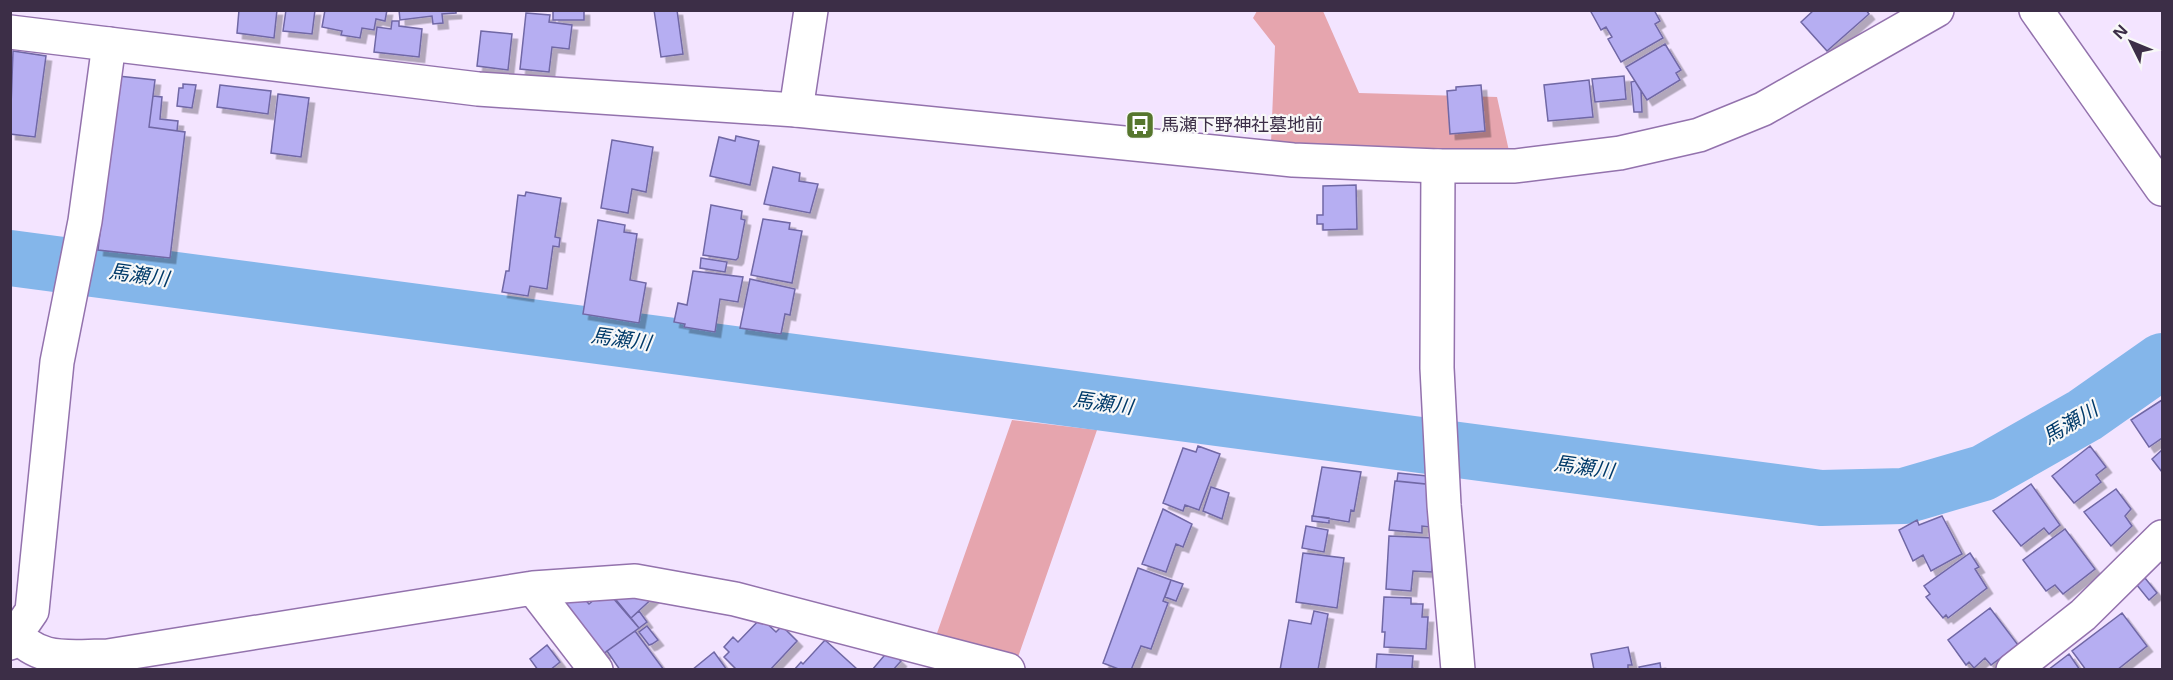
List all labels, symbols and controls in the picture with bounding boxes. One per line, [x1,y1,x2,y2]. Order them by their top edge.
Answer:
north arrow [2101,12,2161,72]
text: N [2108,20,2133,44]
bus stop icon: 馬瀬下野神社墓地前 [1124,109,1156,141]
place label: 馬瀬下野神社墓地前 [1161,112,1323,136]
water label: 馬瀬川 [107,257,173,292]
water label: 馬瀬川 [589,321,655,356]
water label: 馬瀬川 [1071,385,1137,420]
water label: 馬瀬川 [2037,395,2104,450]
water label: 馬瀬川 [1552,449,1618,484]

